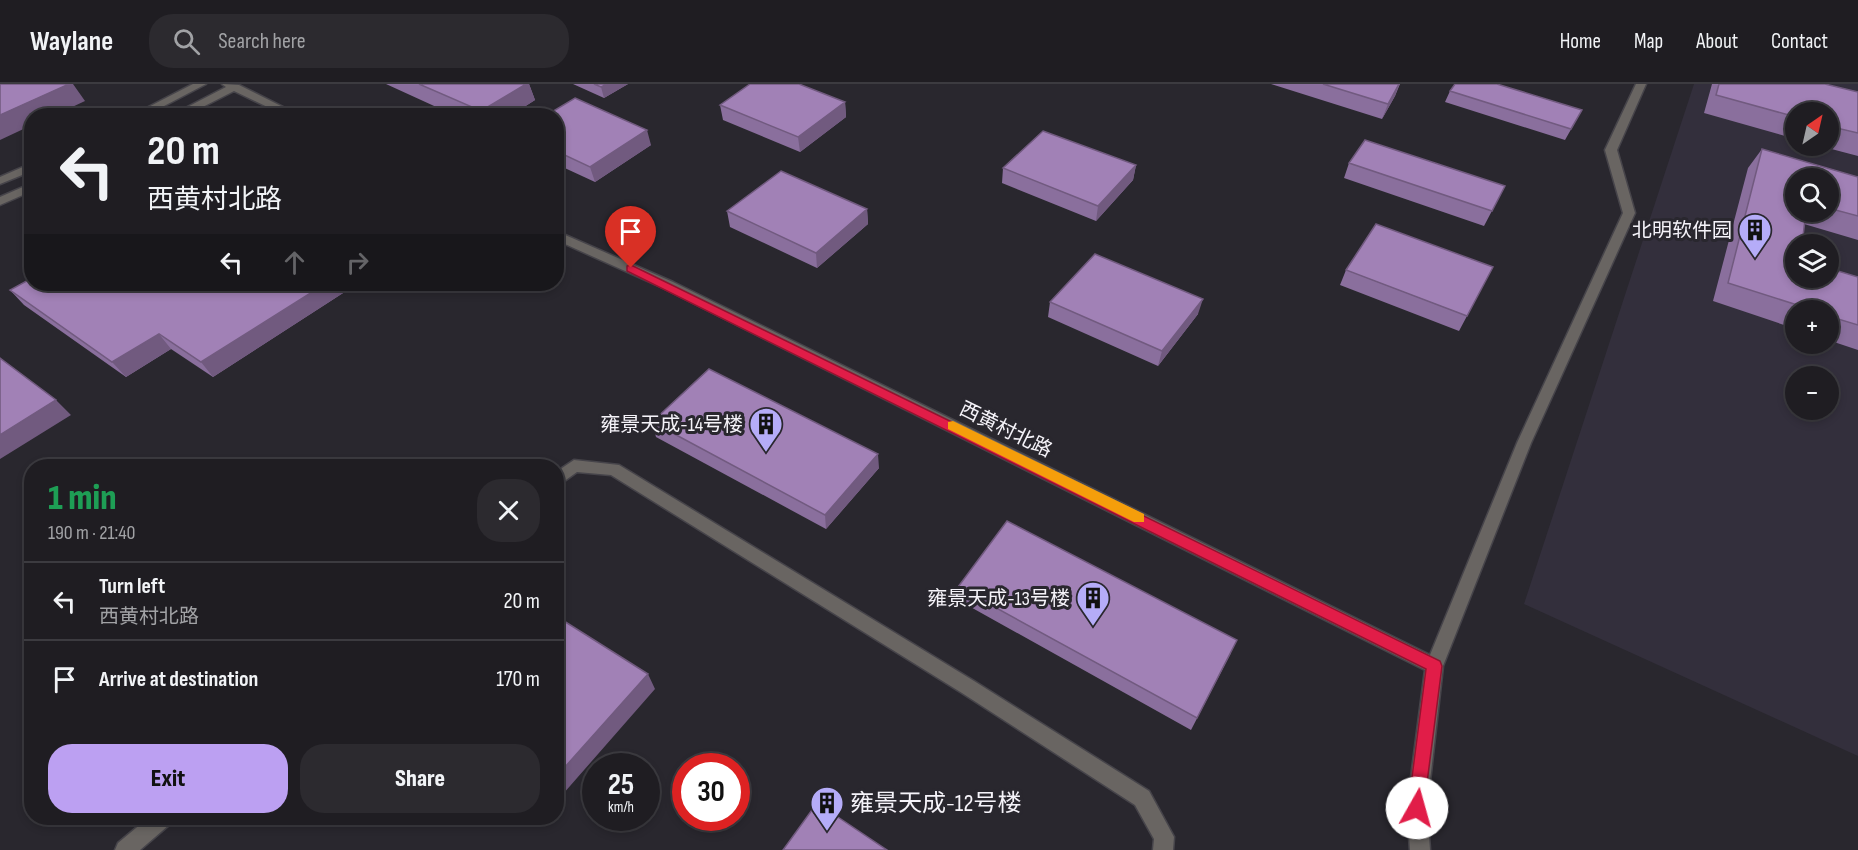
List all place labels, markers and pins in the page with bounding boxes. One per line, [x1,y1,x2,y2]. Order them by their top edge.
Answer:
pin [605,206,656,268]
building icon: 北明软件园 [1737,212,1773,259]
place label: 北明软件园 [1632,219,1732,243]
building icon: 雍景天成-14号楼 [748,406,784,453]
place label: 雍景天成-14号楼 [600,413,743,437]
building icon: 雍景天成-13号楼 [1075,580,1111,627]
place label: 雍景天成-13号楼 [927,587,1070,611]
building icon: 雍景天成-12号楼 [809,785,845,832]
place label: 雍景天成-12号楼 [850,789,1021,818]

